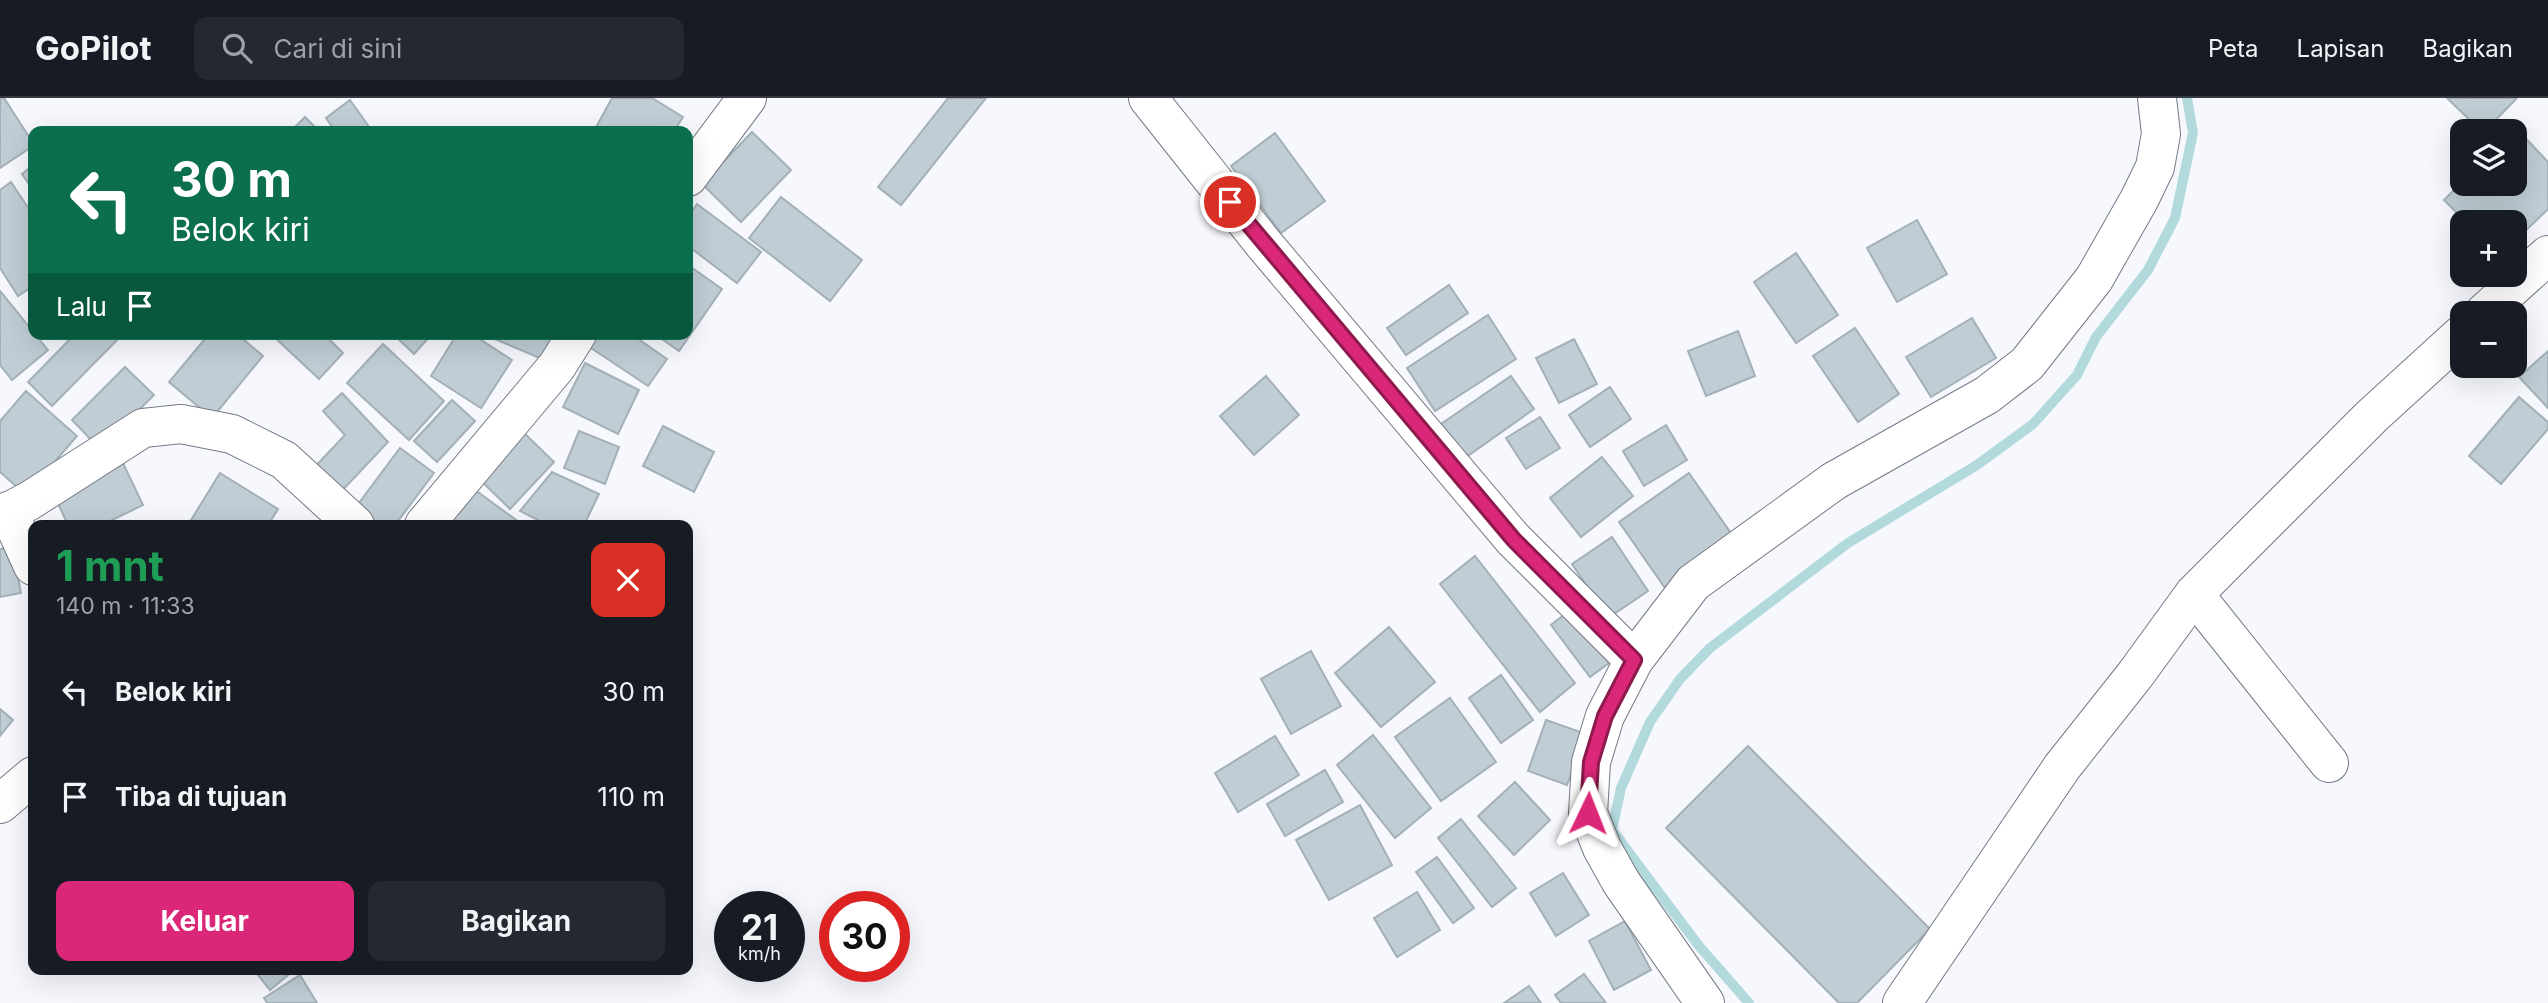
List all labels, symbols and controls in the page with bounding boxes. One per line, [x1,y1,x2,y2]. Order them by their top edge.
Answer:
search box [194,17,684,80]
text: GoPilot [35,28,152,68]
icon: search [218,29,256,67]
text: Cari di sini [274,33,402,64]
text: Peta [2208,34,2259,63]
text: Lapisan [2297,34,2384,63]
text: Bagikan [2422,34,2513,63]
map controls [2450,119,2527,378]
button: layers [2450,119,2527,196]
text: 30 m [171,150,292,209]
icon: left [56,154,147,245]
pin [1200,172,1260,232]
icon: arrive [1211,183,1249,221]
text: Belok kiri [171,210,310,249]
button: + [2450,210,2527,287]
icon: arrive [121,287,159,325]
text: Lalu [56,291,107,322]
button: − [2450,301,2527,378]
text: 1 mnt [56,540,164,591]
button: close [591,543,665,617]
text: 140 m · 11:33 [56,592,195,620]
icon: left [56,673,94,711]
text: Belok kiri [115,676,232,707]
text: 30 m [602,676,665,707]
position arrow [1551,776,1625,850]
icon: arrive [56,778,94,816]
text: Tiba di tujuan [115,781,287,812]
text: 110 m [597,781,665,812]
button: Keluar [56,881,354,961]
button: Bagikan [368,881,665,961]
speed limit sign: 30 [819,891,910,982]
text: 21 [741,906,778,948]
text: km/h [738,943,781,964]

